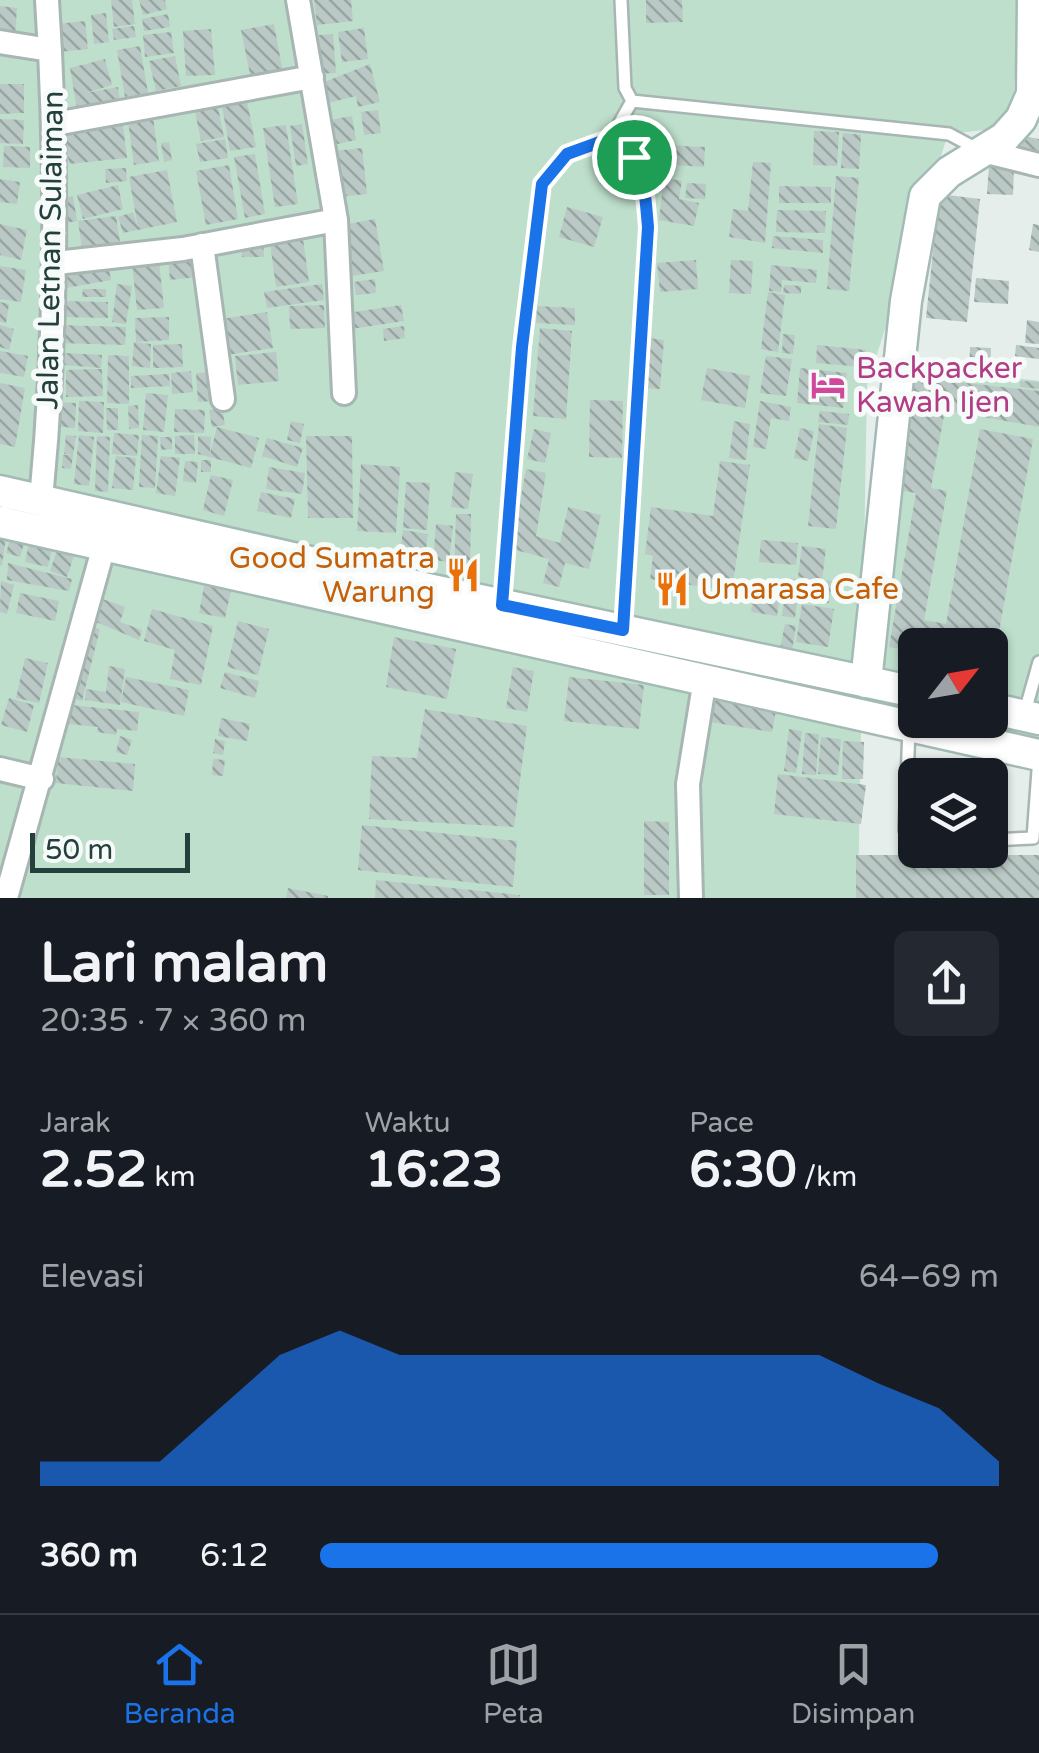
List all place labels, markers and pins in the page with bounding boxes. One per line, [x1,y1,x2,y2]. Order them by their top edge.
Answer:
pin [592,115,677,200]
place label: Backpacker Kawah Ijen [856,350,1023,421]
hotel icon: Backpacker Kawah Ijen [809,366,847,404]
place label: Good Sumatra Warung [229,540,435,611]
restaurant icon: Good Sumatra Warung [444,556,482,594]
restaurant icon: Umarasa Cafe [653,570,691,608]
place label: Umarasa Cafe [700,571,899,608]

